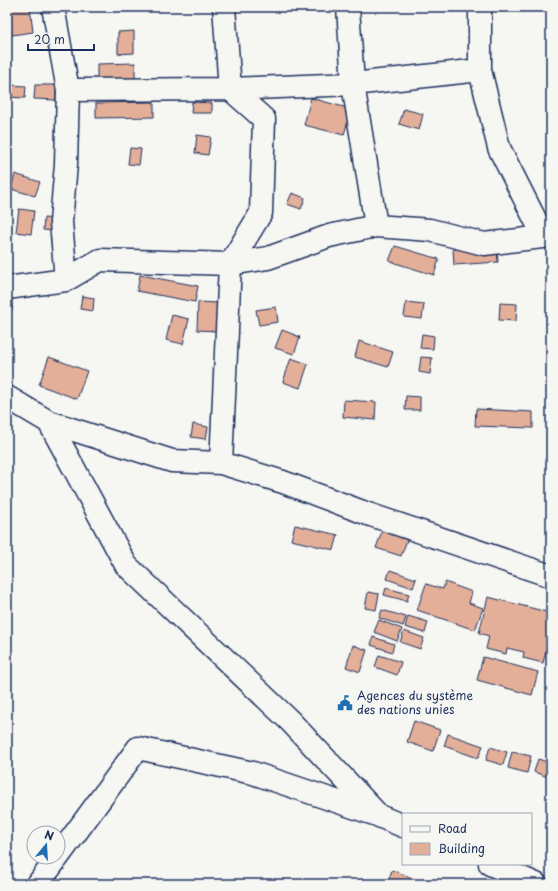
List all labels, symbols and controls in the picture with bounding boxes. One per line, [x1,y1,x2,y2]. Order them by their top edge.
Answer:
scale bar [28,26,94,52]
text: 20 m [34,30,65,48]
place label: Agences du système des nations unies [357,686,473,718]
public building icon: Agences du système des nations unies [336,694,354,712]
legend [402,813,532,865]
text: Road [438,819,467,837]
north arrow [26,825,66,865]
text: N [42,826,56,845]
text: Building [438,839,485,857]

